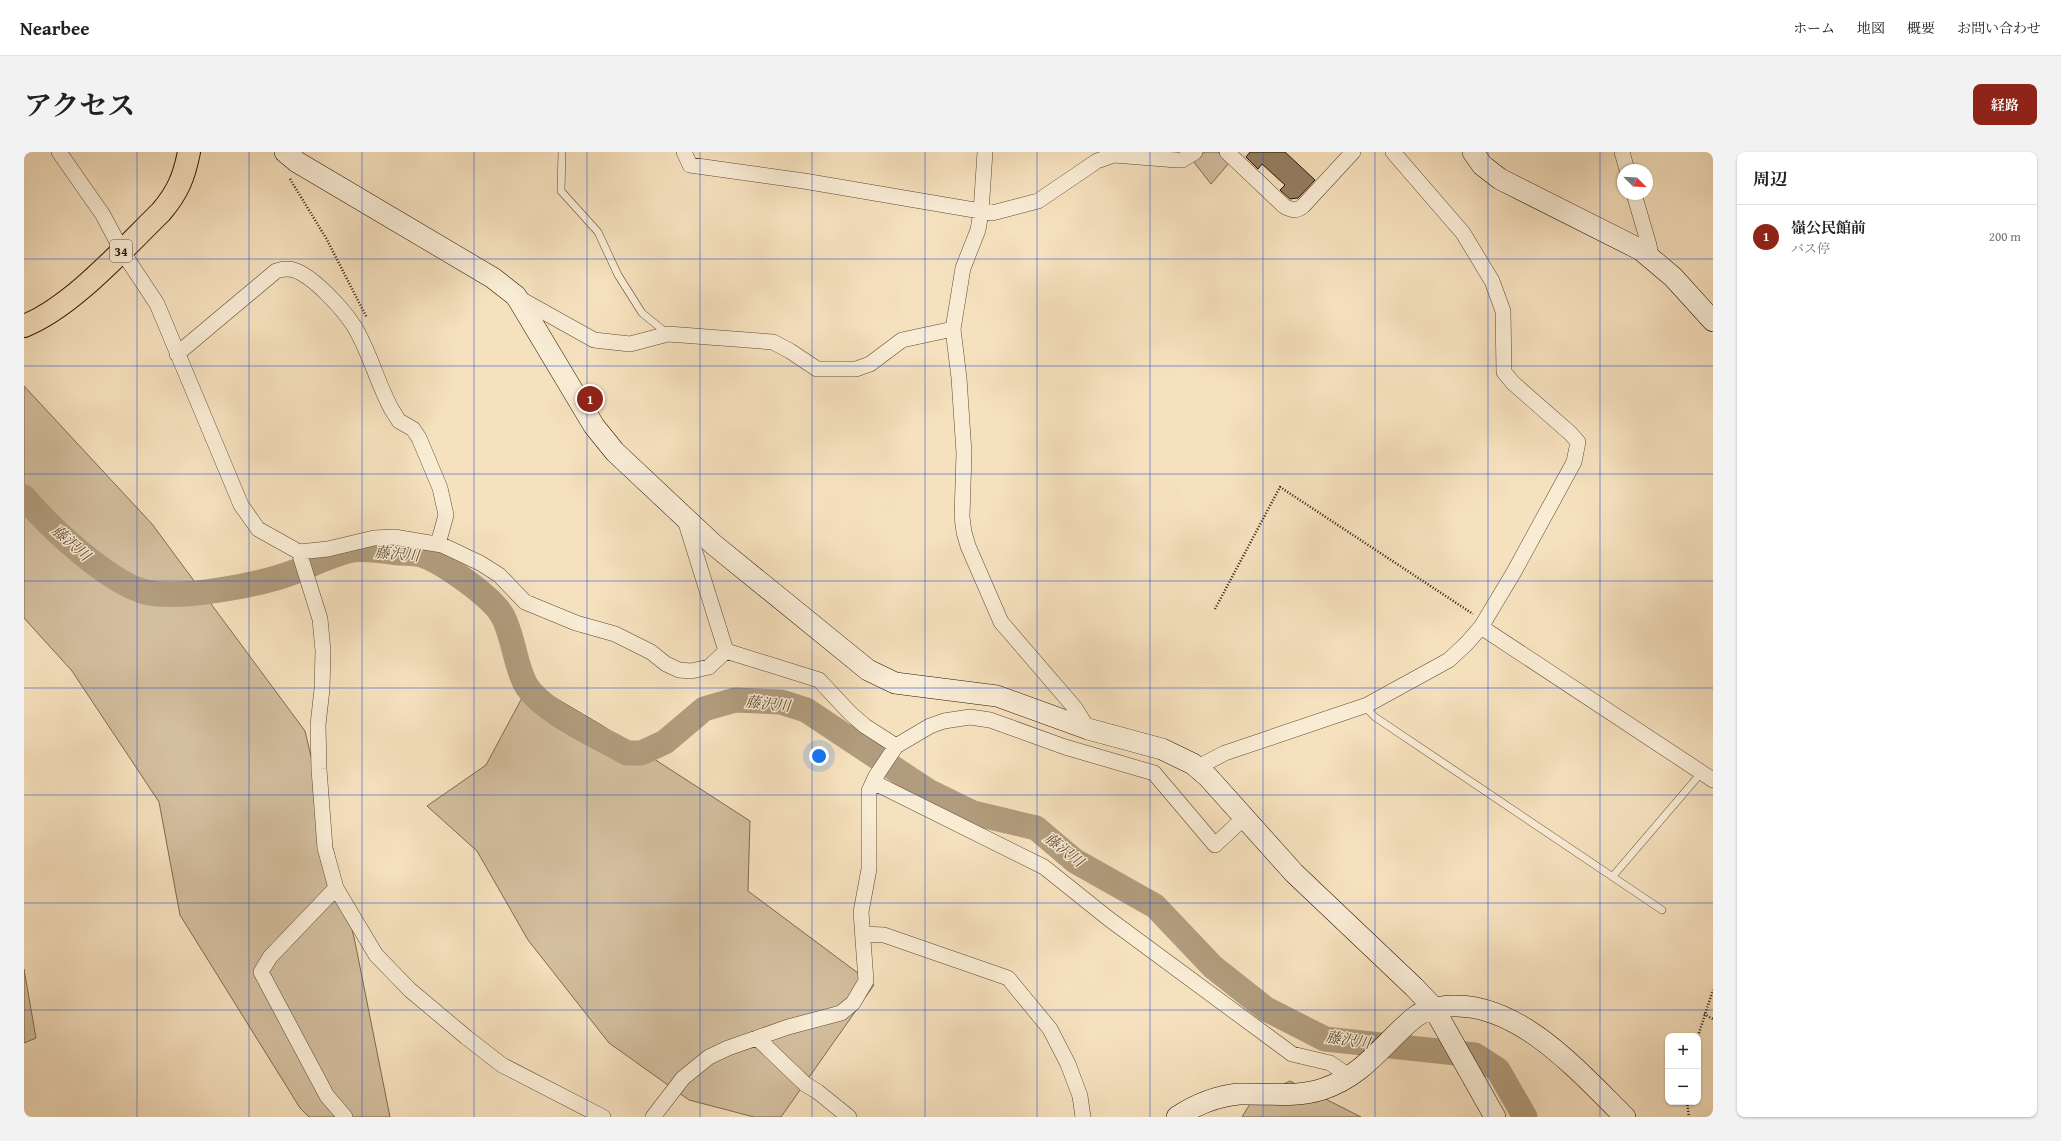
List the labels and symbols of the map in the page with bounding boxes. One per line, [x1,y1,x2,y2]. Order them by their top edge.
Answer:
north arrow [1617,164,1653,200]
road number: 34 [110,240,132,262]
pin: 1 [577,384,603,414]
water label: 藤沢川 [47,520,97,567]
water label: 藤沢川 [374,541,422,566]
water label: 藤沢川 [745,691,794,717]
your location [809,746,829,766]
water label: 藤沢川 [1040,827,1090,873]
water label: 藤沢川 [1324,1026,1374,1054]

